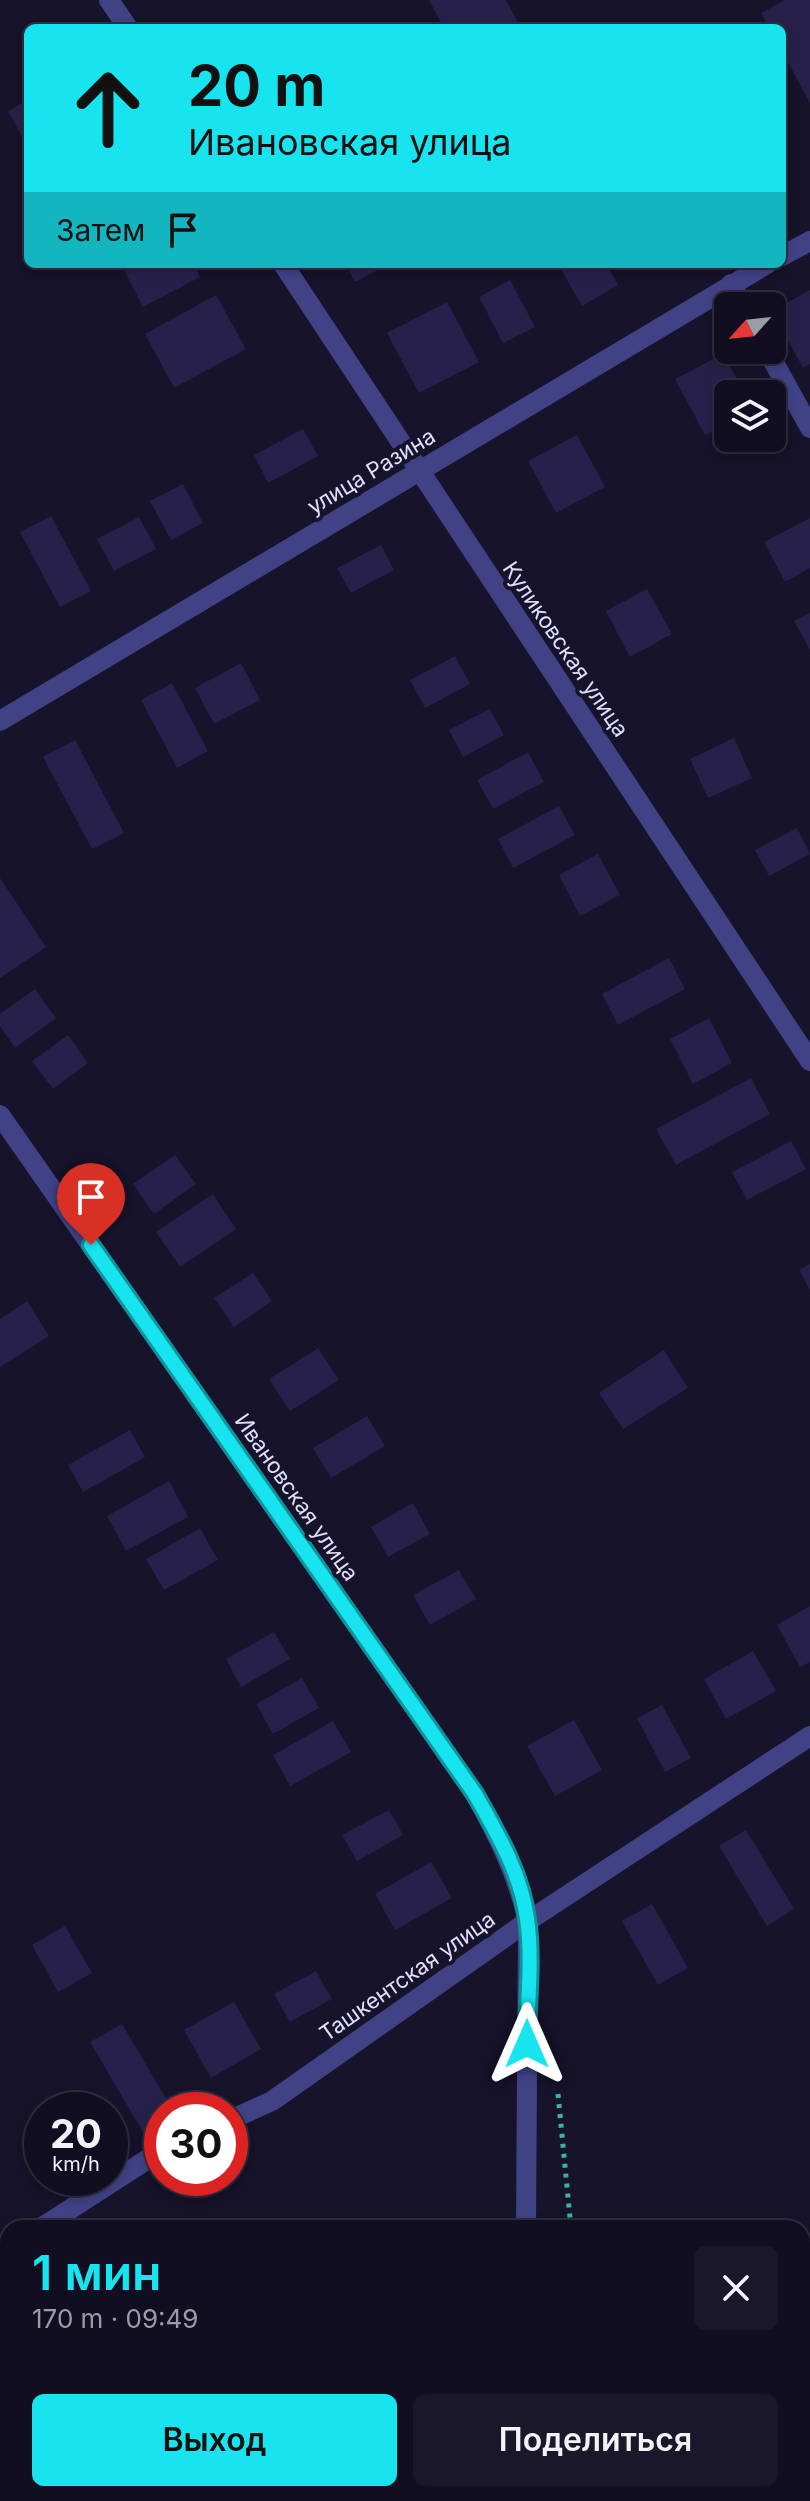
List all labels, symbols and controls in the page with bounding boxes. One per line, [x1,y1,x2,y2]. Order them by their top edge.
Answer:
text: 20 m [188,52,325,120]
icon: ahead [56,56,160,160]
text: Ивановская улица [188,120,512,164]
icon: arrive [161,208,205,252]
text: Затем [56,212,145,248]
north arrow [714,292,786,364]
map controls [714,292,786,452]
button: layers [714,380,786,452]
street label: улица Разина [302,423,440,519]
street label: Куликовская улица [498,556,634,742]
pin [57,1163,125,1245]
icon: arrive [69,1175,113,1219]
street label: Ивановская улица [230,1409,364,1585]
street label: Ташкентская улица [314,1906,500,2046]
position arrow [485,2002,569,2086]
speed limit sign: 30 [144,2092,248,2196]
text: 20 [50,2109,102,2158]
text: km/h [52,2152,100,2176]
text: 1 мин [32,2243,161,2302]
button: close [694,2246,778,2330]
text: 170 m · 09:49 [32,2303,198,2334]
button: Выход [32,2394,397,2486]
button: Поделиться [413,2394,778,2486]

